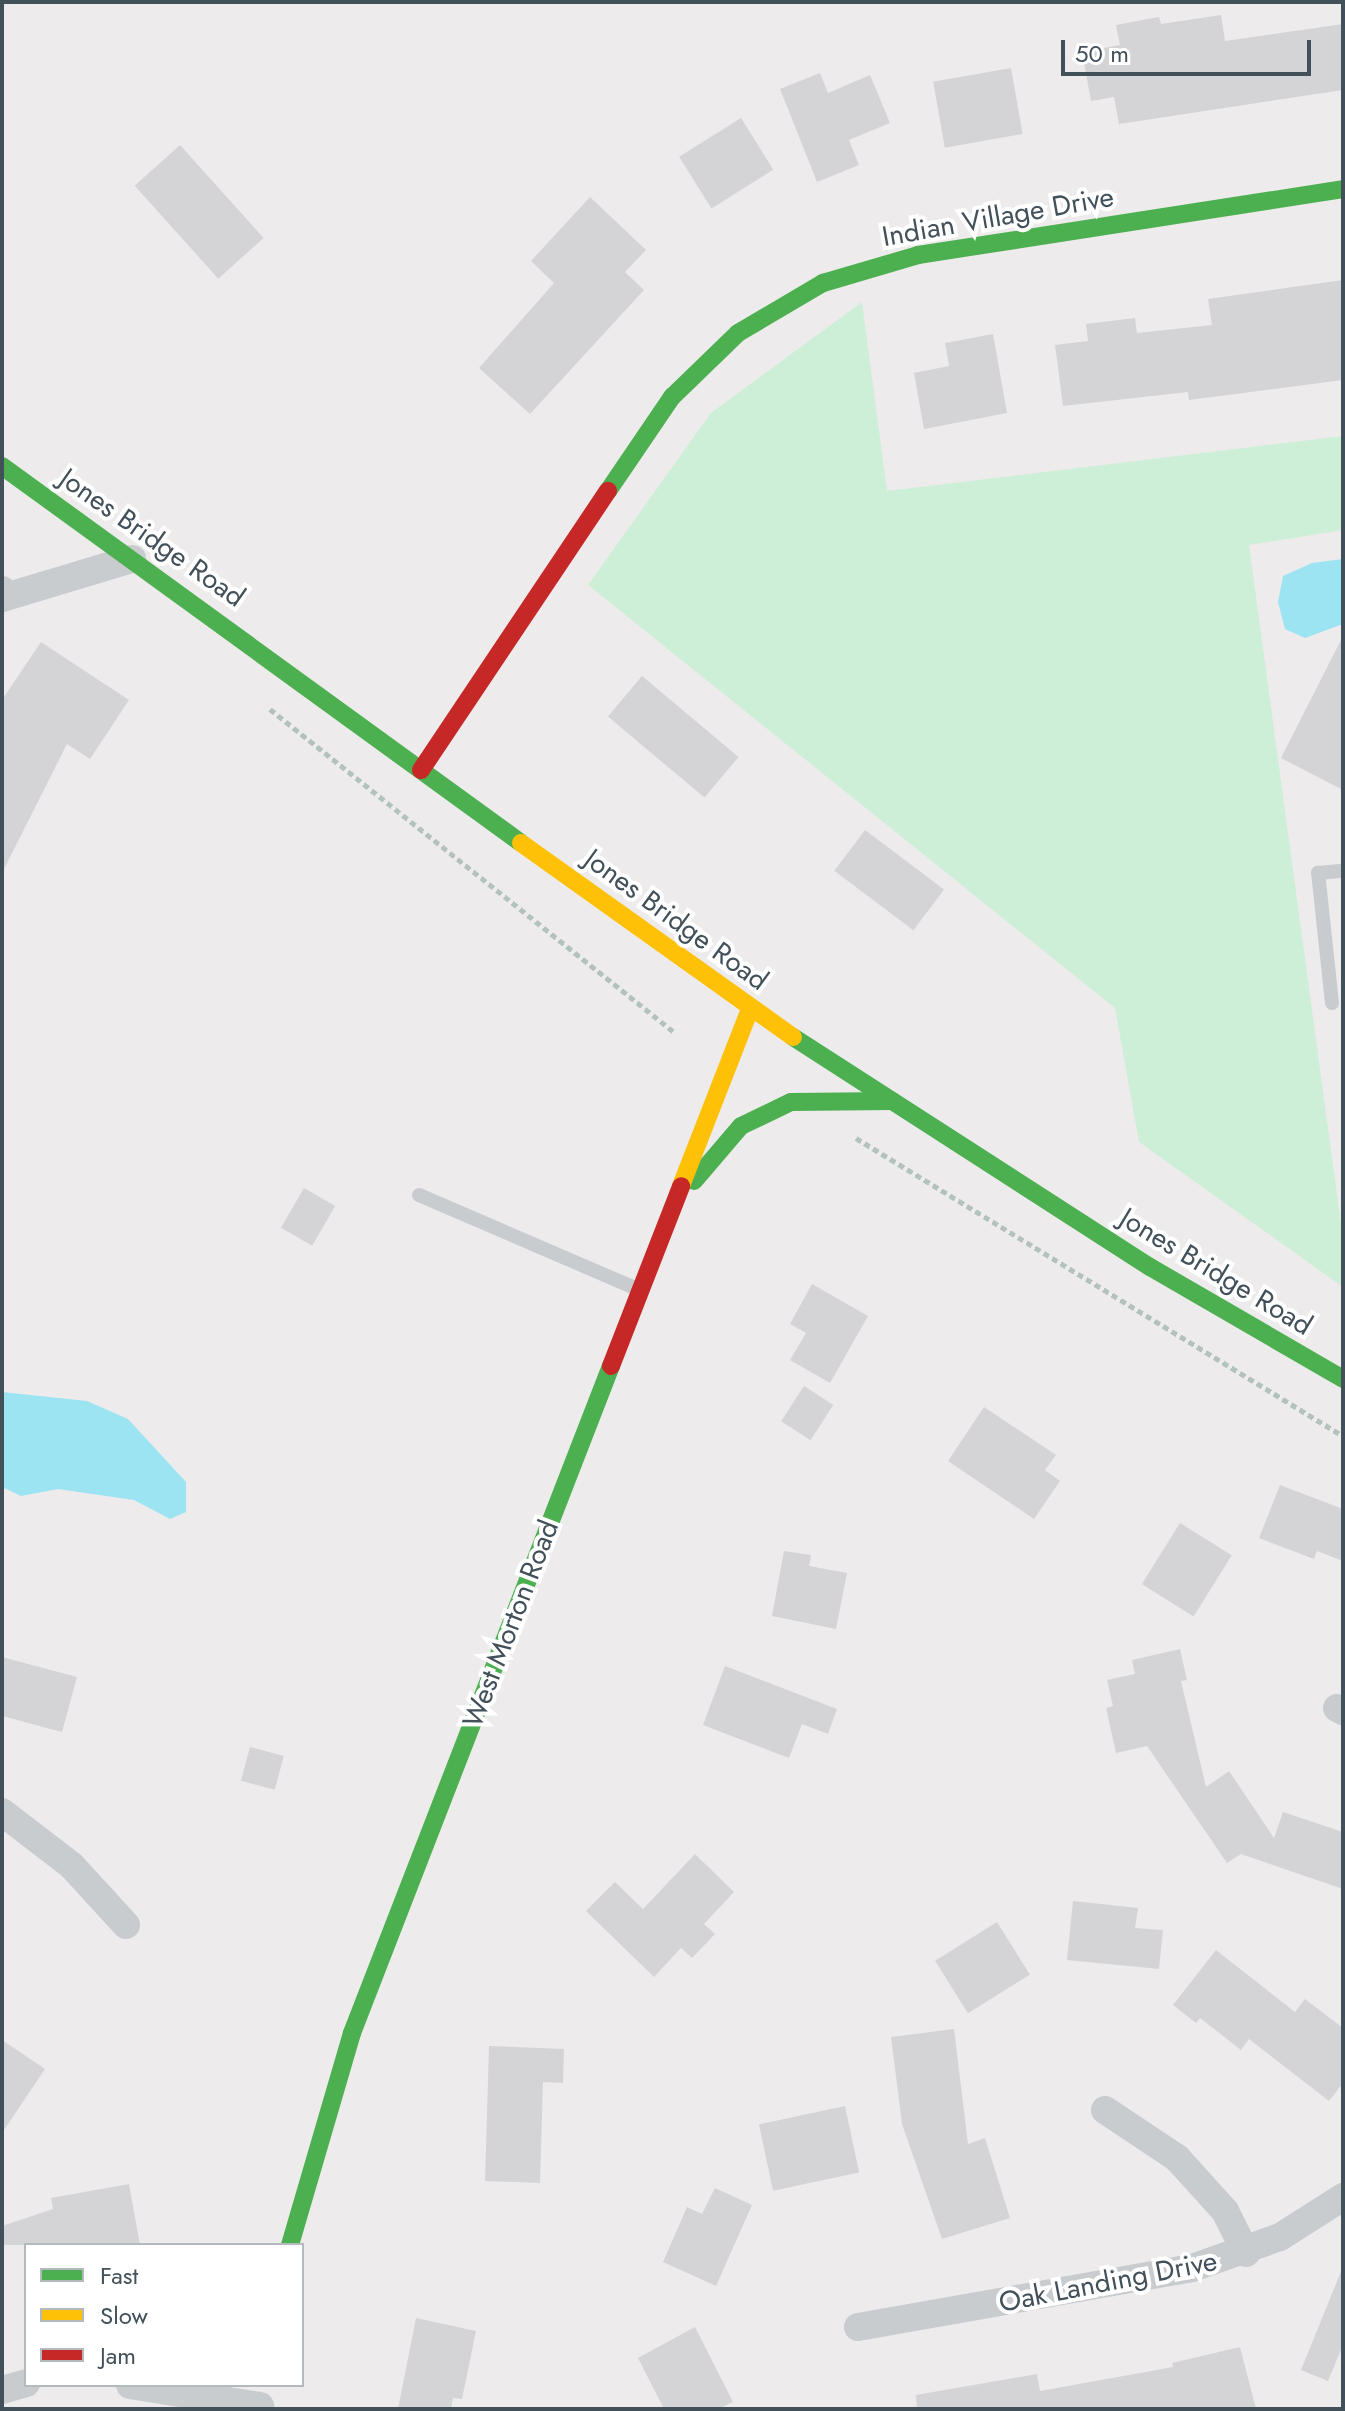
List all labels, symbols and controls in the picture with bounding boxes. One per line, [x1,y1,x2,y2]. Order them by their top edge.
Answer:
scale bar [1065,24,1315,74]
text: 50 m [1075,36,1129,71]
street label: Indian Village Drive [880,180,1116,254]
street label: Jones Bridge Road [53,462,251,614]
street label: Jones Bridge Road [578,842,774,998]
street label: Jones Bridge Road [1114,1201,1318,1343]
street label: West Morton Road [456,1516,566,1732]
legend [24,2243,304,2387]
street label: Oak Landing Drive [996,2244,1220,2320]
text: Fast [100,2258,138,2293]
text: Slow [100,2298,148,2333]
text: Jam [100,2338,136,2373]

